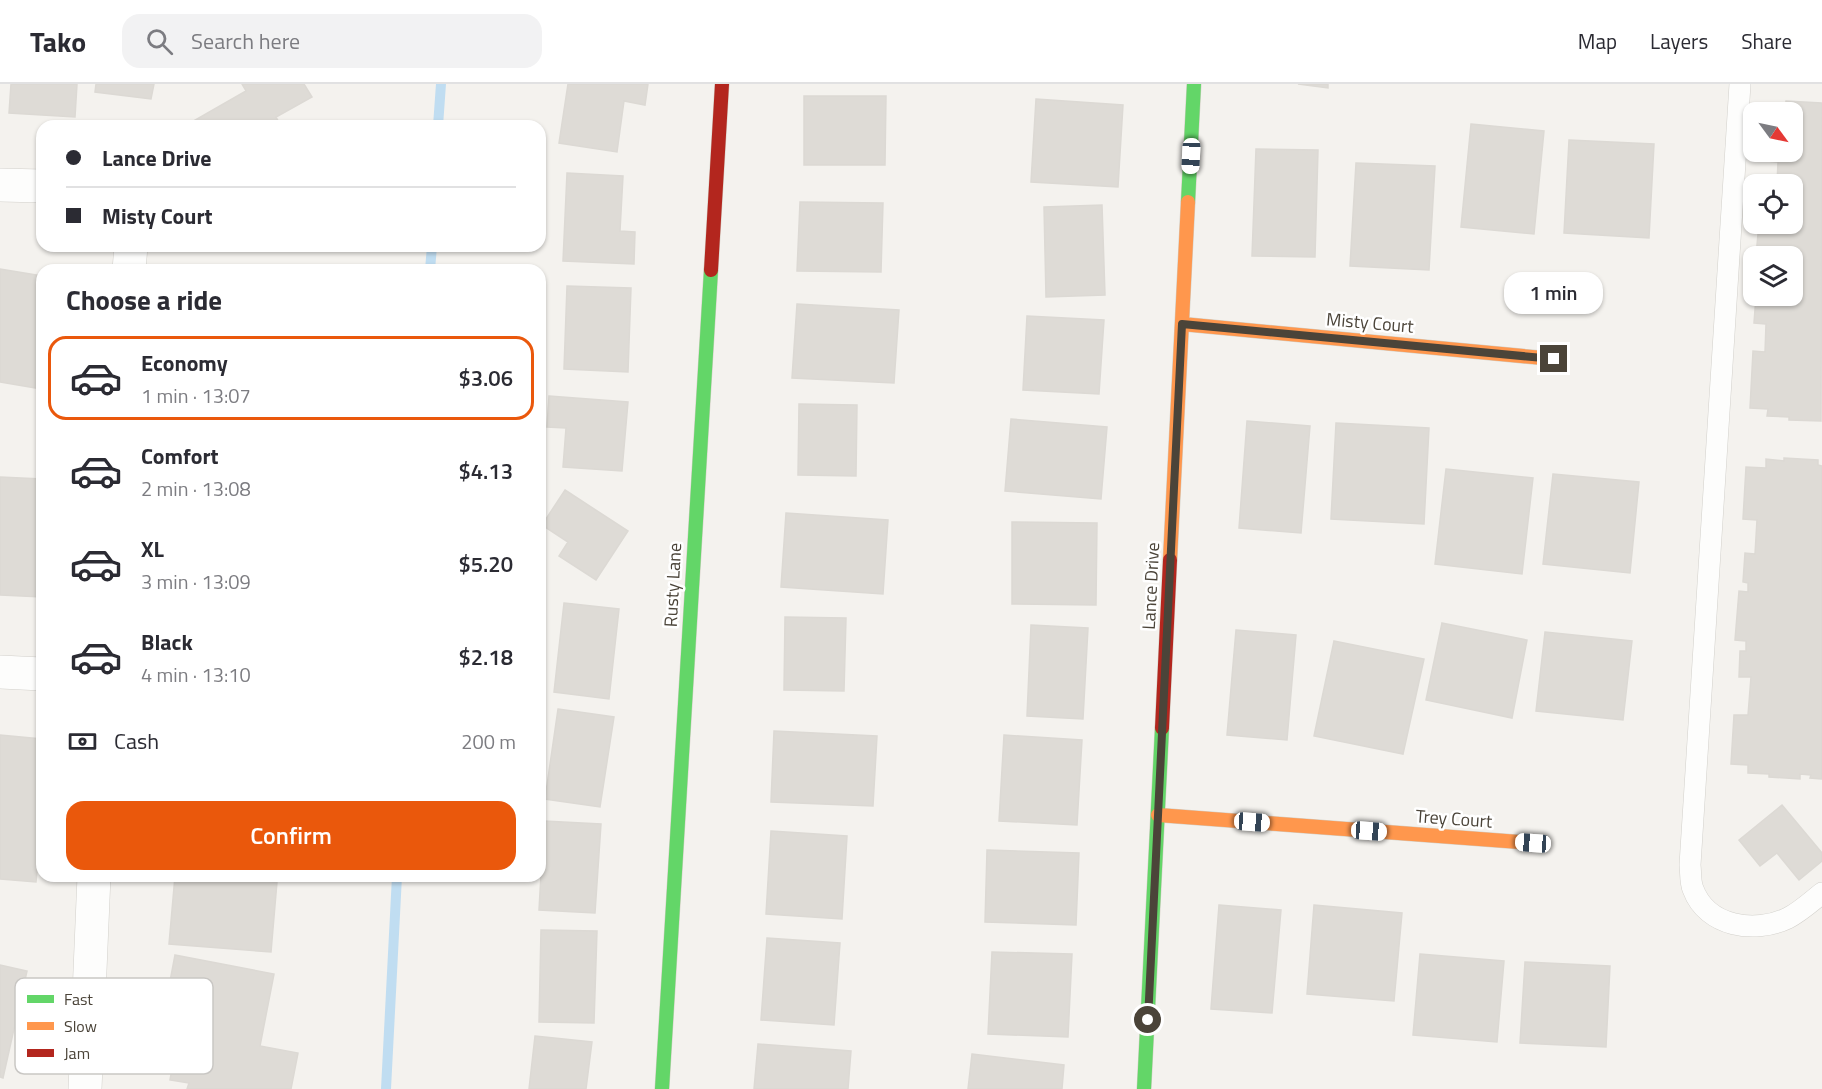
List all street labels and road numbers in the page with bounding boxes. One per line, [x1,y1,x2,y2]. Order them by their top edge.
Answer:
street label: Misty Court [1325,305,1416,340]
street label: Rusty Lane [657,542,688,628]
street label: Lance Drive [1135,542,1166,630]
street label: Trey Court [1415,802,1494,835]

